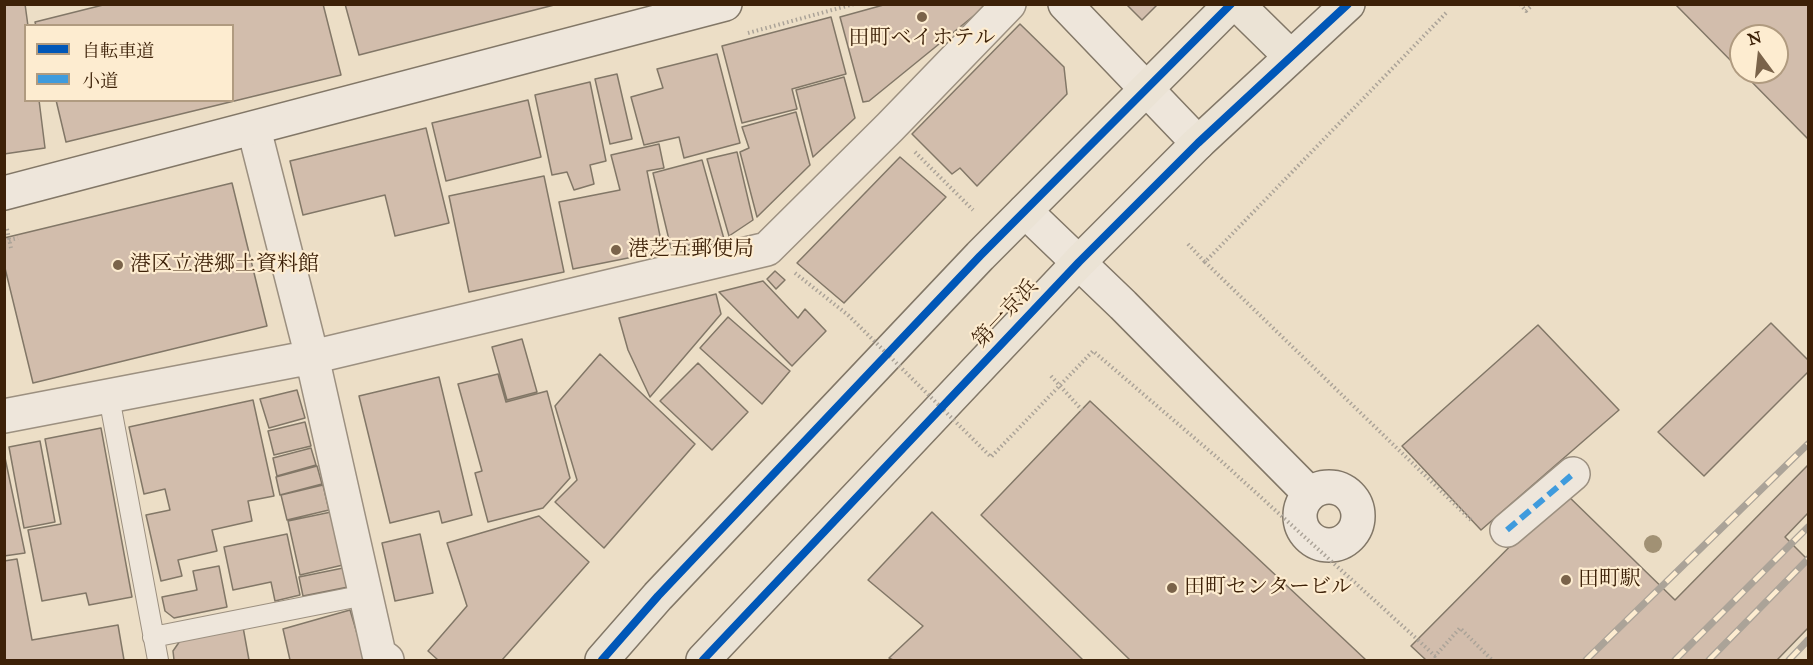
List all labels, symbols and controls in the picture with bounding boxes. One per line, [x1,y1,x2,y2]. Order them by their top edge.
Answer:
marker: 田町ベイホテル [915,10,929,24]
legend [24,24,234,102]
north arrow [1729,24,1789,84]
place label: 田町ベイホテル [849,26,995,52]
text: N [1746,27,1764,49]
text: 自転車道 [82,40,154,62]
text: 小道 [82,70,118,92]
place label: 港芝五郵便局 [628,237,754,263]
marker: 港芝五郵便局 [609,243,623,257]
place label: 港区立港郷土資料館 [130,252,319,278]
marker: 港区立港郷土資料館 [111,258,125,272]
street label: 第一京浜 [968,275,1044,353]
place label: 田町駅 [1578,567,1641,593]
marker: 田町駅 [1559,573,1573,587]
place label: 田町センタービル [1184,575,1352,601]
marker: 田町センタービル [1165,581,1179,595]

